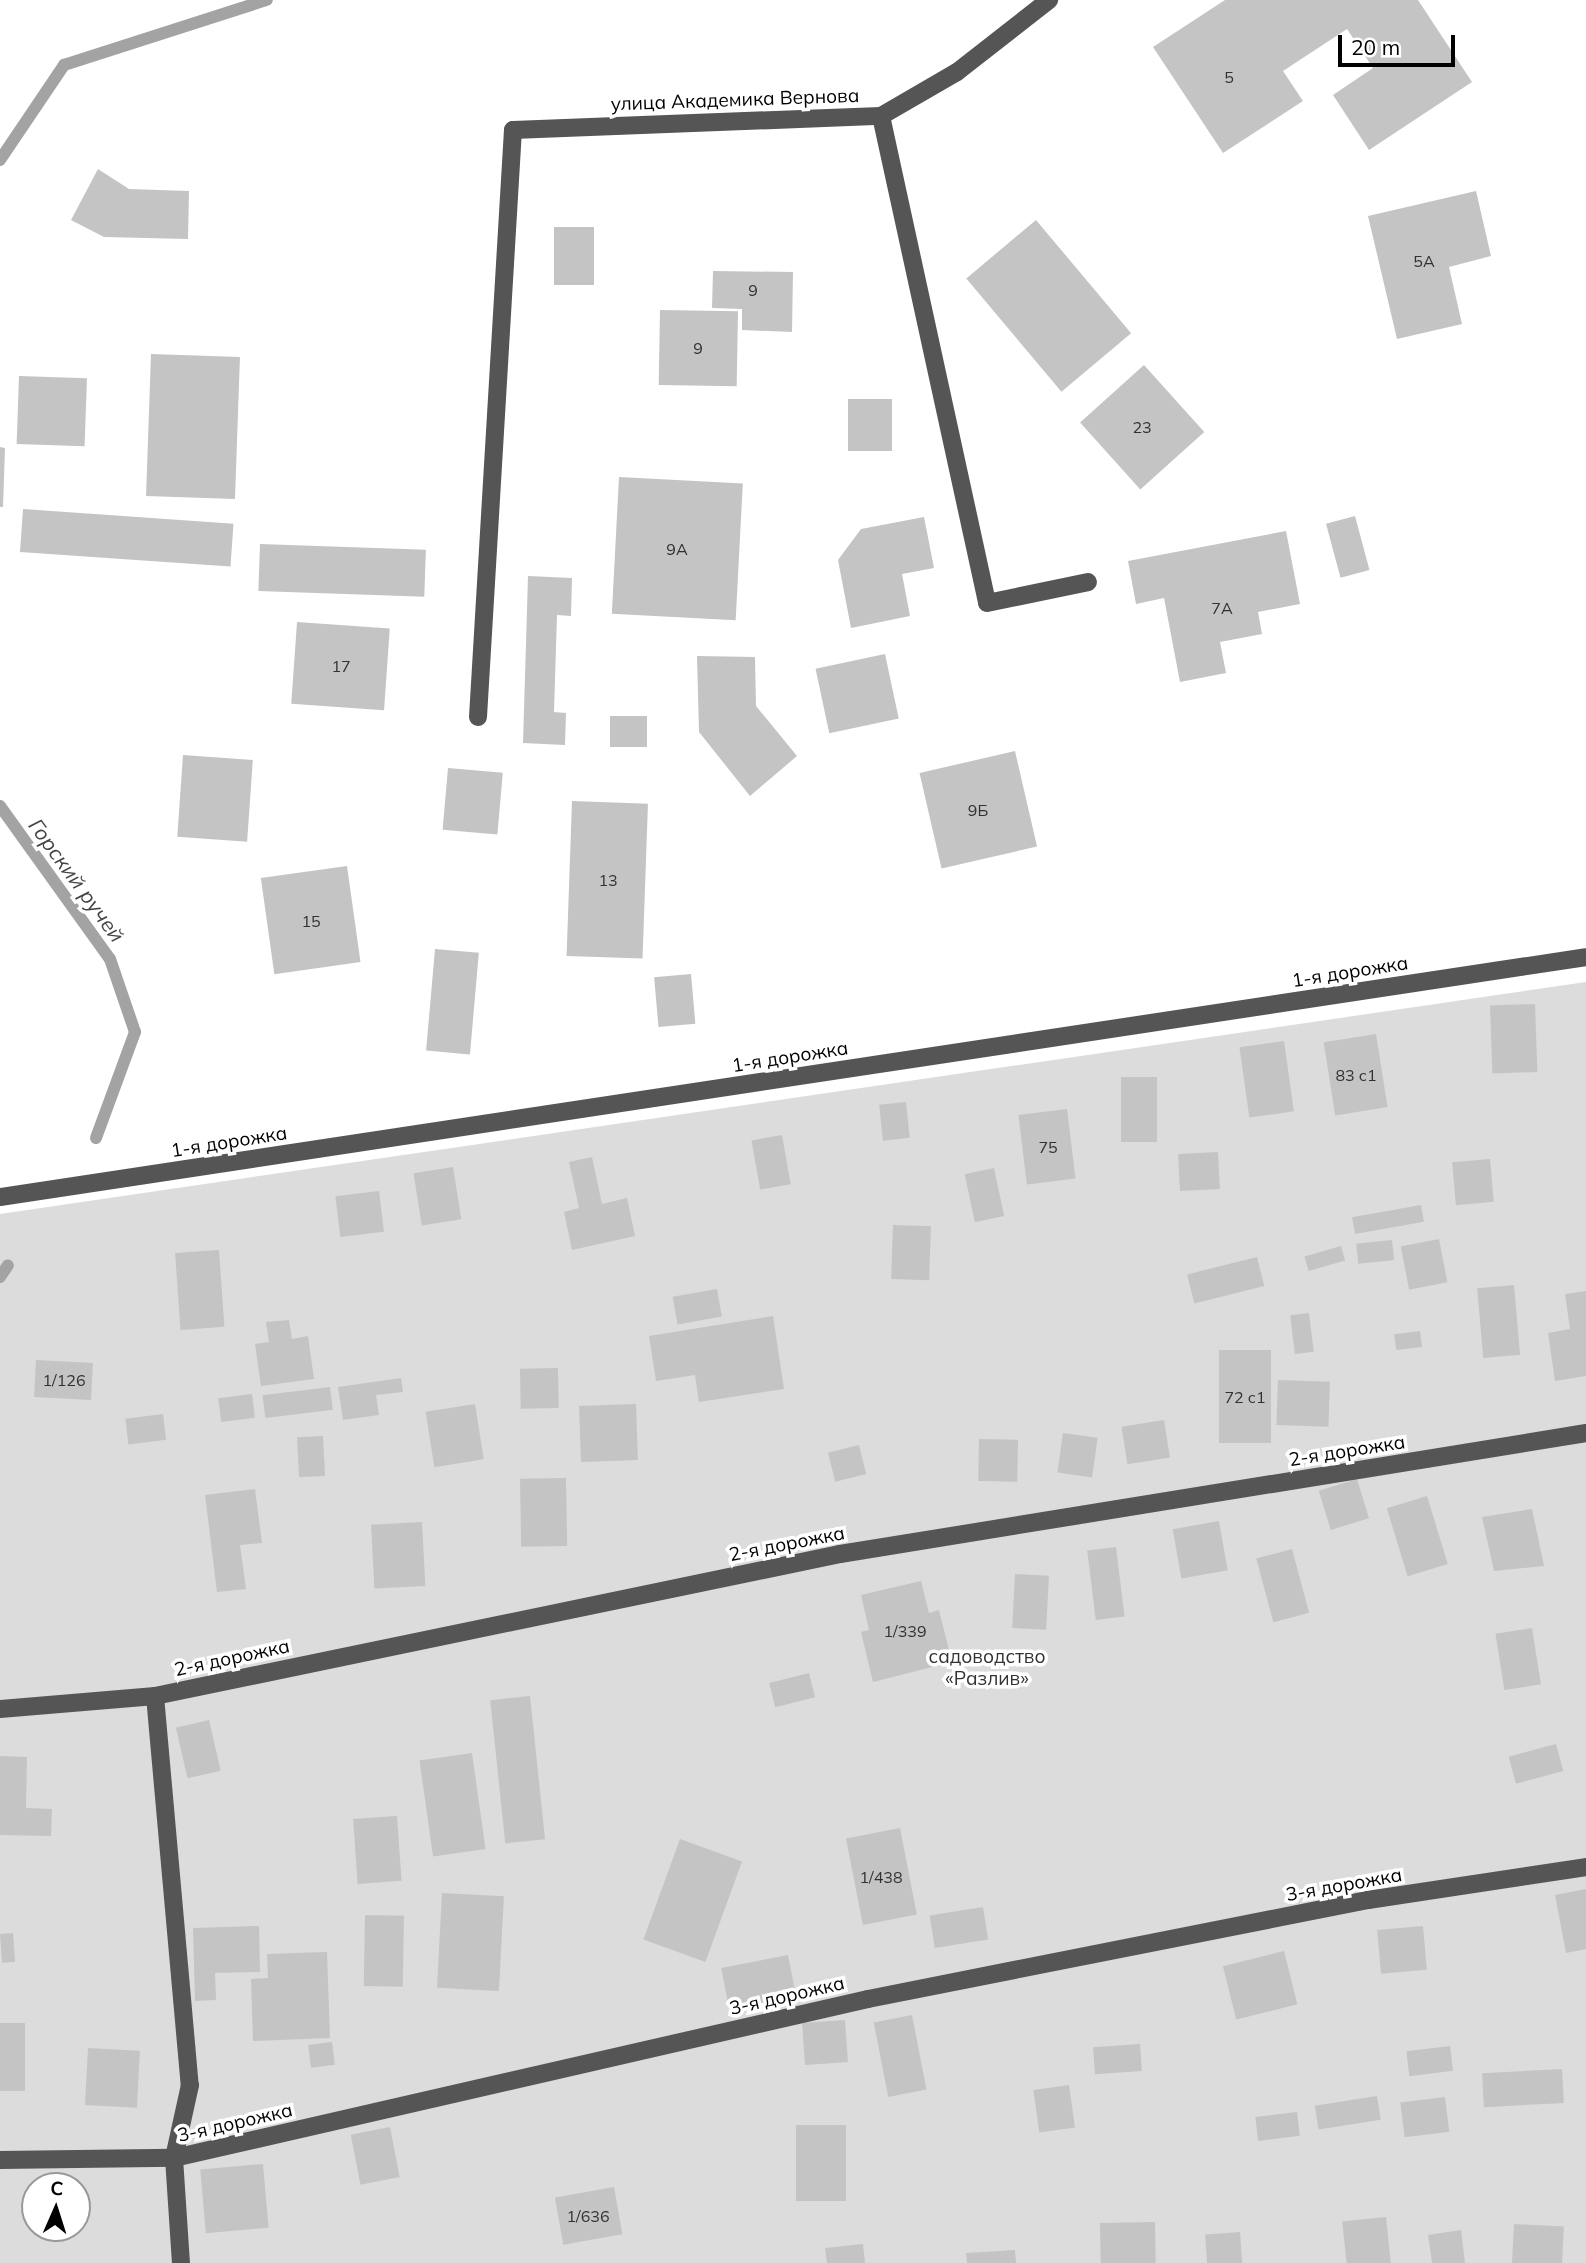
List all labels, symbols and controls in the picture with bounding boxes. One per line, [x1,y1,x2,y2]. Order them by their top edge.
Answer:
scale bar [1341,21,1458,65]
text: 20 m [1351,34,1400,60]
house number: 5 [1224,67,1234,87]
street label: улица Академика Вернова [610,84,860,116]
house number: 5А [1413,251,1435,271]
house number: 9 [748,280,758,300]
house number: 9 [693,338,703,358]
house number: 23 [1132,417,1152,437]
house number: 9А [666,539,688,559]
house number: 7А [1211,598,1233,618]
house number: 17 [331,656,351,676]
house number: 9Б [968,800,988,820]
water label: Горский ручей [24,813,130,947]
house number: 13 [598,870,618,890]
house number: 15 [301,911,321,931]
street label: 1-я дорожка [1290,952,1410,992]
street label: 1-я дорожка [730,1037,850,1077]
house number: 83 с1 [1335,1065,1377,1085]
street label: 1-я дорожка [169,1122,289,1162]
house number: 75 [1038,1137,1058,1157]
house number: 1/126 [43,1370,85,1390]
house number: 72 с1 [1224,1387,1266,1407]
street label: 2-я дорожка [1287,1431,1407,1471]
street label: 2-я дорожка [727,1522,847,1566]
house number: 1/339 [884,1621,926,1641]
street label: 2-я дорожка [172,1635,292,1681]
park label: садоводство «Разлив» [929,1646,1045,1690]
street label: 3-я дорожка [1284,1864,1404,1906]
house number: 1/438 [860,1867,902,1887]
street label: 3-я дорожка [727,1972,847,2020]
street label: 3-я дорожка [175,2099,295,2147]
north arrow [21,2172,91,2242]
text: С [50,2176,64,2200]
house number: 1/636 [567,2206,609,2226]

